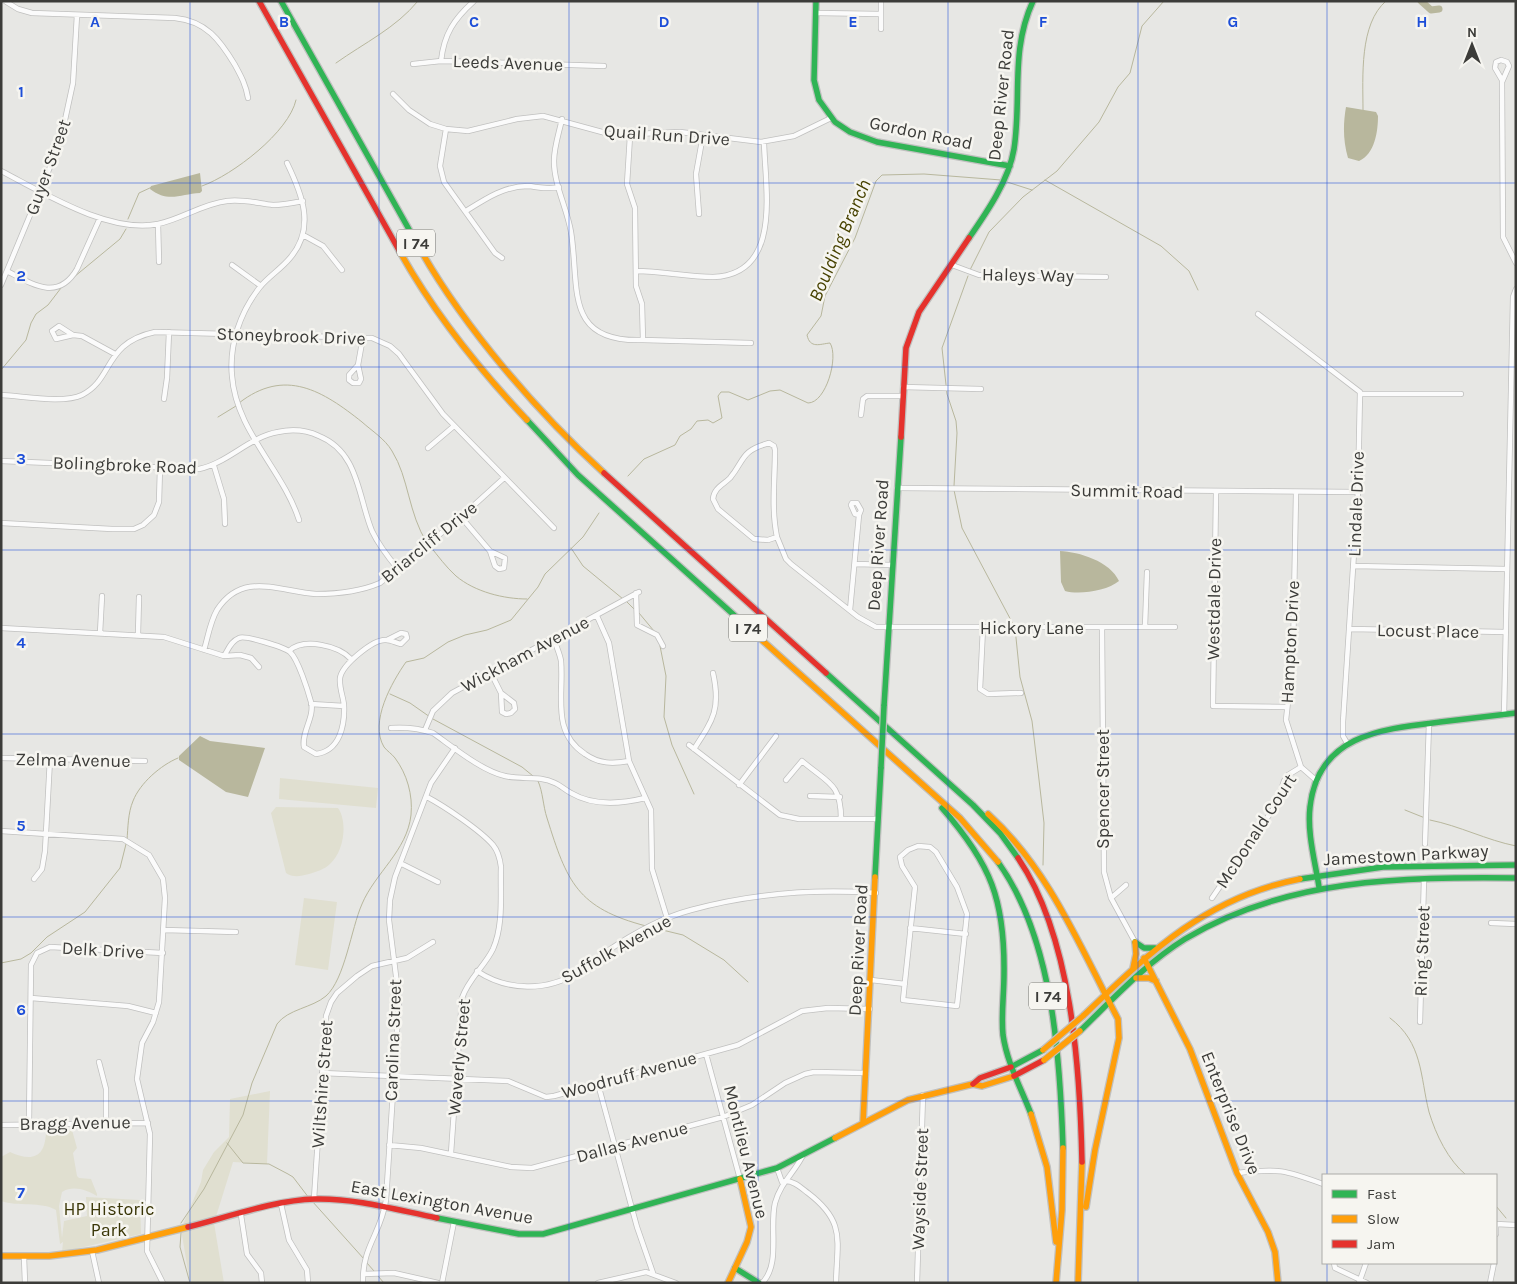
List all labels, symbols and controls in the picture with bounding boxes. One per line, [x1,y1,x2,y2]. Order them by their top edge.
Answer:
text: A [90,12,100,31]
text: B [279,12,289,31]
text: C [469,12,479,31]
text: D [659,12,670,31]
text: E [848,12,858,31]
text: F [1039,12,1048,31]
text: G [1228,12,1238,31]
text: H [1416,12,1428,31]
north arrow [1447,20,1497,70]
text: N [1467,24,1477,41]
street label: Deep River Road [983,28,1019,162]
street label: Leeds Avenue [452,50,564,76]
text: 1 [18,82,24,101]
street label: Gordon Road [867,111,975,155]
street label: Guyer Street [21,116,76,218]
street label: Quail Run Drive [603,120,731,150]
water label: Boulding Branch [804,176,876,305]
road number: I 74 [397,230,435,256]
street label: Haleys Way [982,263,1075,287]
text: 2 [16,266,26,285]
street label: Stoneybrook Drive [216,322,366,350]
text: 3 [16,449,26,468]
street label: Bolingbroke Road [52,451,198,479]
street label: Lindale Drive [1343,451,1369,557]
street label: Deep River Road [862,478,894,612]
street label: Summit Road [1070,479,1184,503]
street label: Briarcliff Drive [376,496,482,588]
street label: Westdale Drive [1202,538,1226,660]
street label: Hampton Drive [1276,580,1304,704]
street label: Wickham Avenue [457,611,593,697]
road number: I 74 [729,614,767,641]
street label: Hickory Lane [980,617,1084,639]
street label: Locust Place [1377,619,1479,643]
text: 4 [16,633,26,652]
street label: Spencer Street [1092,729,1114,849]
street label: Zelma Avenue [15,748,131,772]
street label: McDonald Court [1211,769,1301,892]
text: 5 [16,816,26,835]
street label: Jamestown Parkway [1323,840,1490,870]
street label: Deep River Road [844,883,872,1017]
street label: Ring Street [1409,905,1435,997]
street label: Suffolk Avenue [557,910,675,988]
street label: Delk Drive [61,937,145,963]
street label: Carolina Street [380,978,406,1101]
road number: I 74 [1029,982,1067,1009]
street label: Waverly Street [443,997,475,1116]
text: 6 [16,1000,26,1019]
street label: Wiltshire Street [307,1019,337,1149]
street label: Woodruff Avenue [559,1046,699,1104]
street label: Enterprise Drive [1196,1048,1266,1178]
street label: Montlieu Avenue [719,1083,773,1221]
street label: Bragg Avenue [19,1111,131,1135]
street label: Dallas Avenue [574,1117,690,1167]
street label: Wayside Street [907,1127,933,1250]
legend [1322,1174,1497,1264]
street label: East Lexington Avenue [349,1175,535,1229]
text: 7 [17,1183,25,1202]
text: Fast [1367,1185,1397,1203]
park label: HP Historic Park [64,1198,154,1241]
text: Slow [1367,1210,1399,1228]
text: Jam [1367,1235,1395,1253]

